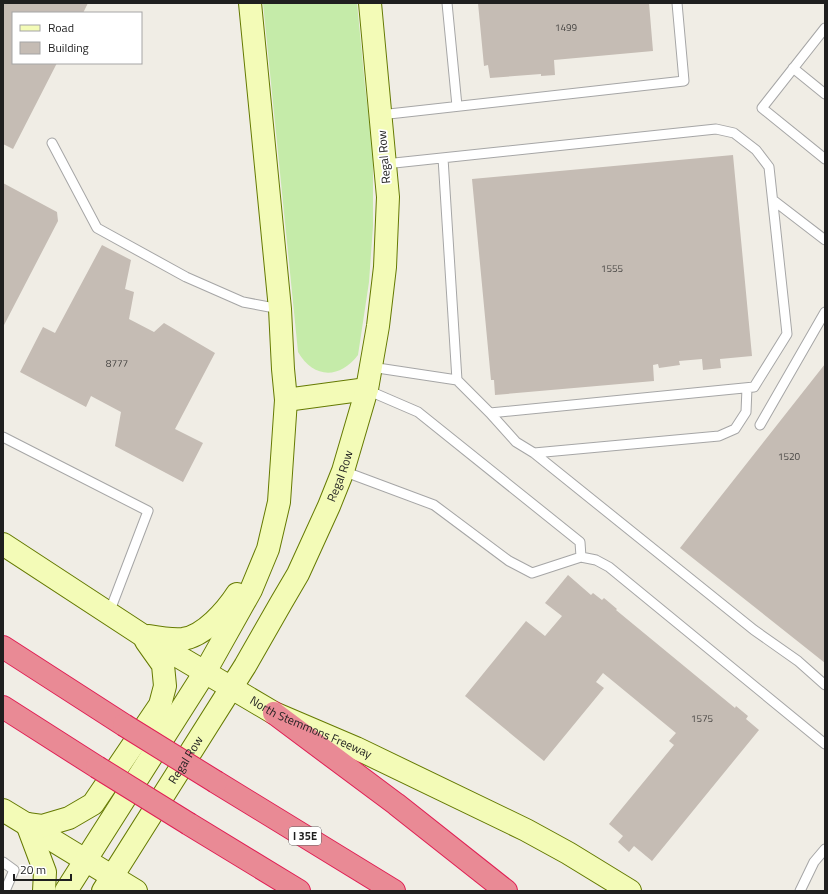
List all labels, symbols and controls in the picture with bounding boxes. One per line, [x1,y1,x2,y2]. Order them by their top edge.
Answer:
legend [12,12,142,64]
text: Road [48,18,74,37]
house number: 1499 [555,20,578,35]
text: Building [48,38,89,57]
street label: Regal Row [372,129,395,185]
house number: 1555 [601,261,624,276]
house number: 8777 [106,356,128,371]
street label: Regal Row [322,448,358,505]
house number: 1520 [778,449,801,464]
street label: North Stemmons Freeway [246,691,376,763]
house number: 1575 [691,711,714,726]
street label: Regal Row [163,732,208,787]
road number: I 35E [289,827,321,845]
scale bar [14,856,71,882]
text: 20 m [20,860,46,879]

